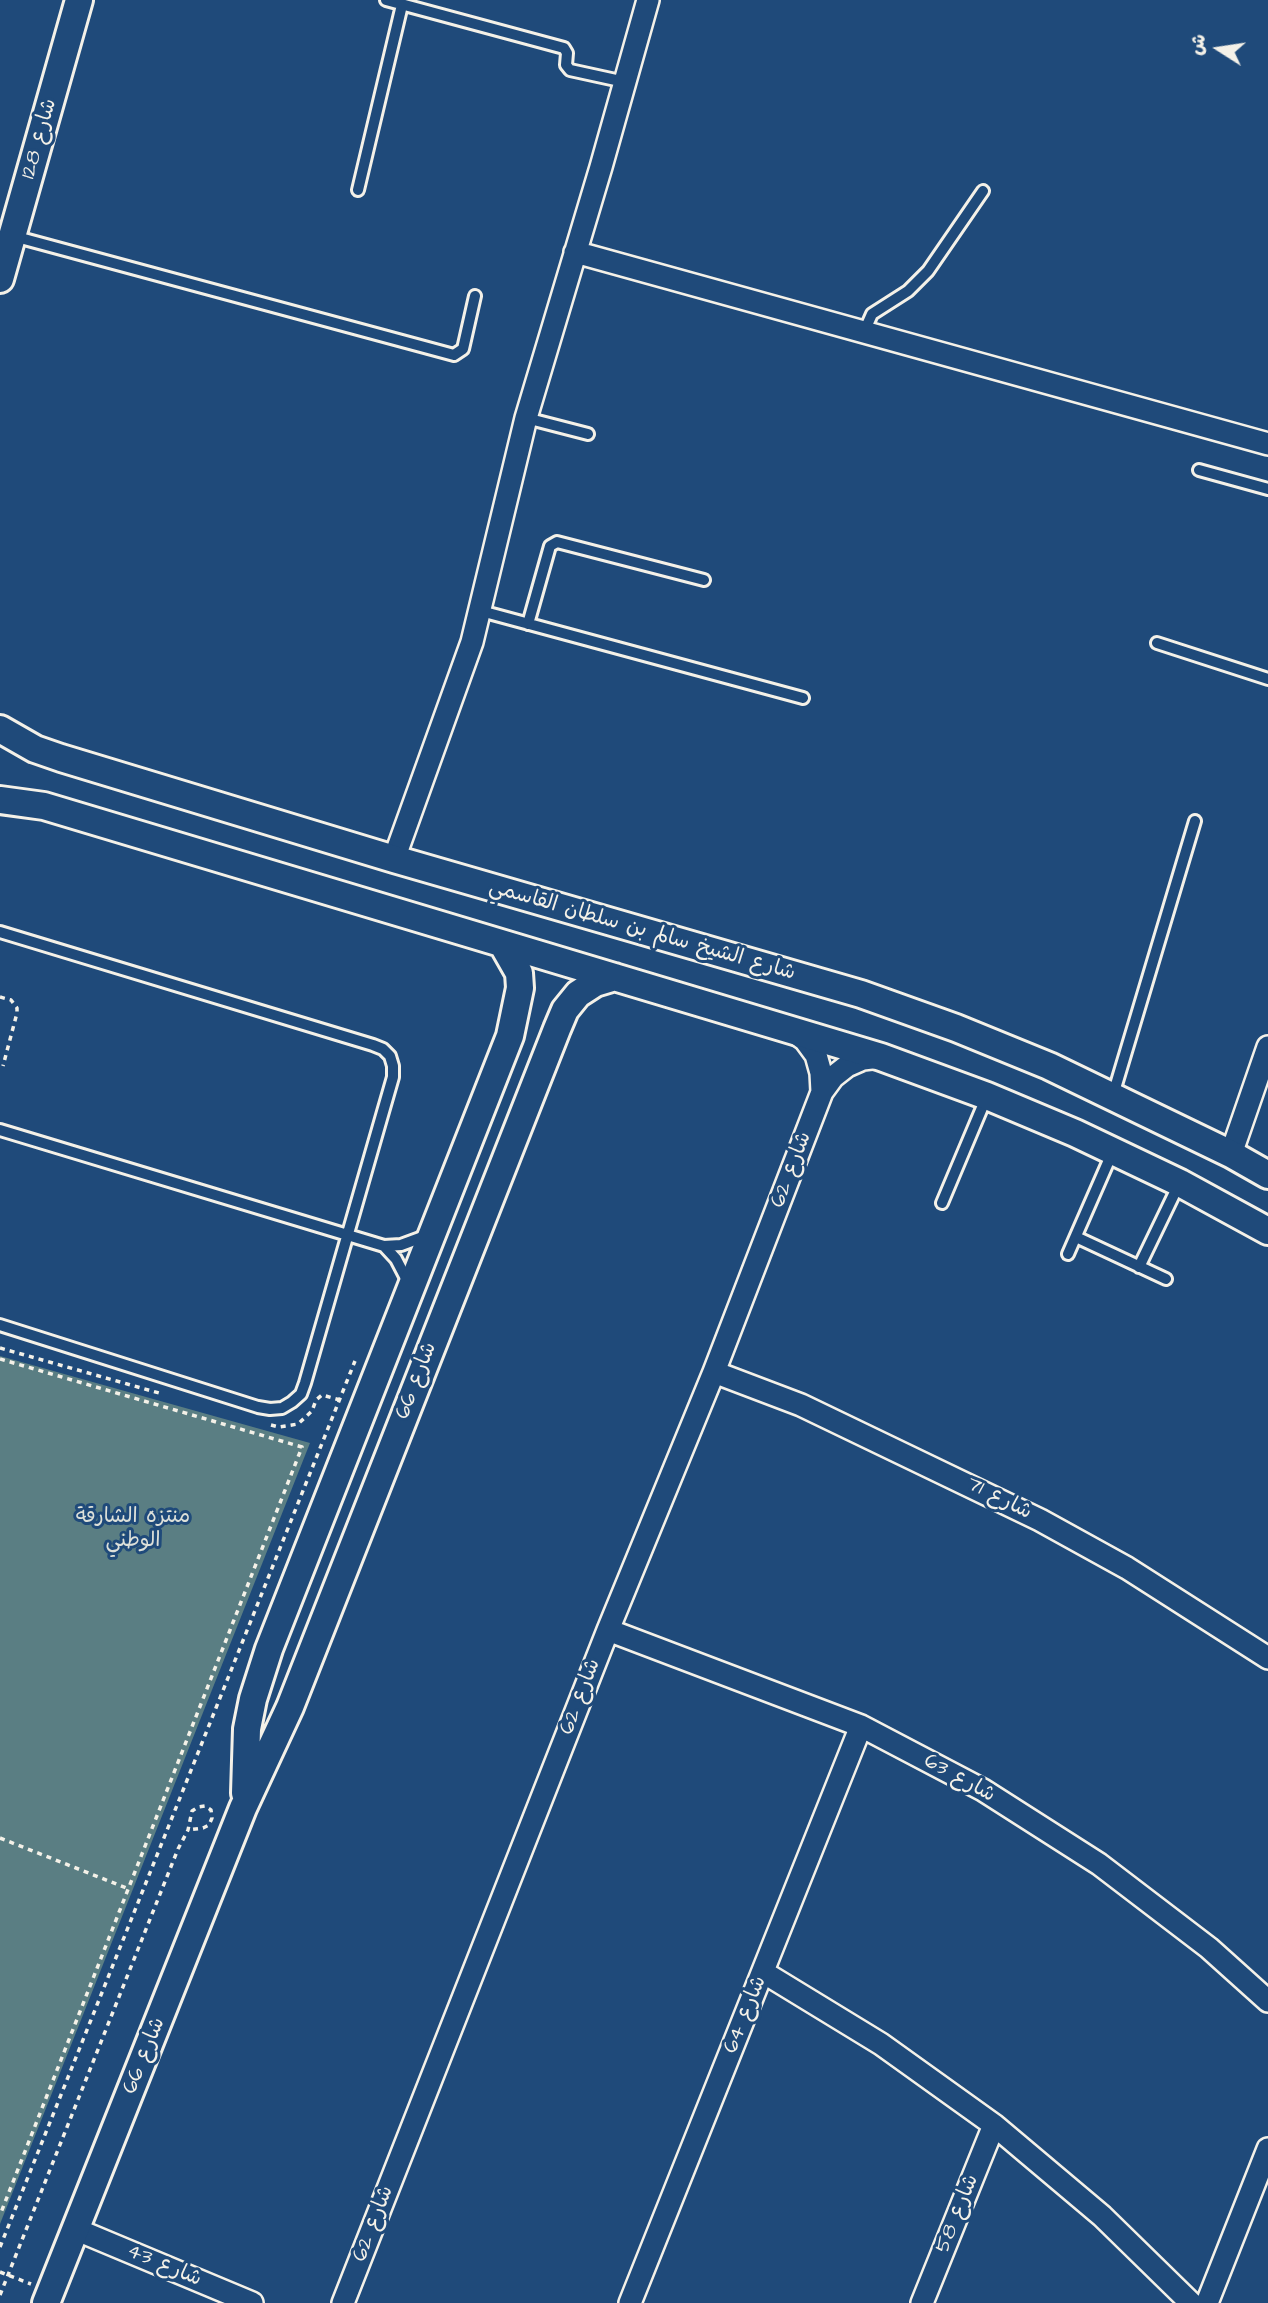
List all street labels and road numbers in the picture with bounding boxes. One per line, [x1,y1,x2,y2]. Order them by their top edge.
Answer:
street label: شارع 128 [17,96,63,182]
street label: شارع الشيخ سالم بن سلطان القاسمي [486,875,798,987]
street label: شارع 62 [766,1129,818,1211]
street label: شارع 66 [391,1339,443,1423]
street label: شارع 71 [962,1472,1036,1526]
street label: شارع 62 [555,1656,607,1738]
street label: شارع 63 [919,1749,999,1809]
street label: شارع 64 [719,1973,773,2057]
street label: شارع 66 [118,2014,172,2098]
street label: شارع 58 [931,2171,985,2257]
street label: شارع 62 [348,2183,400,2265]
street label: شارع 43 [123,2239,205,2293]

